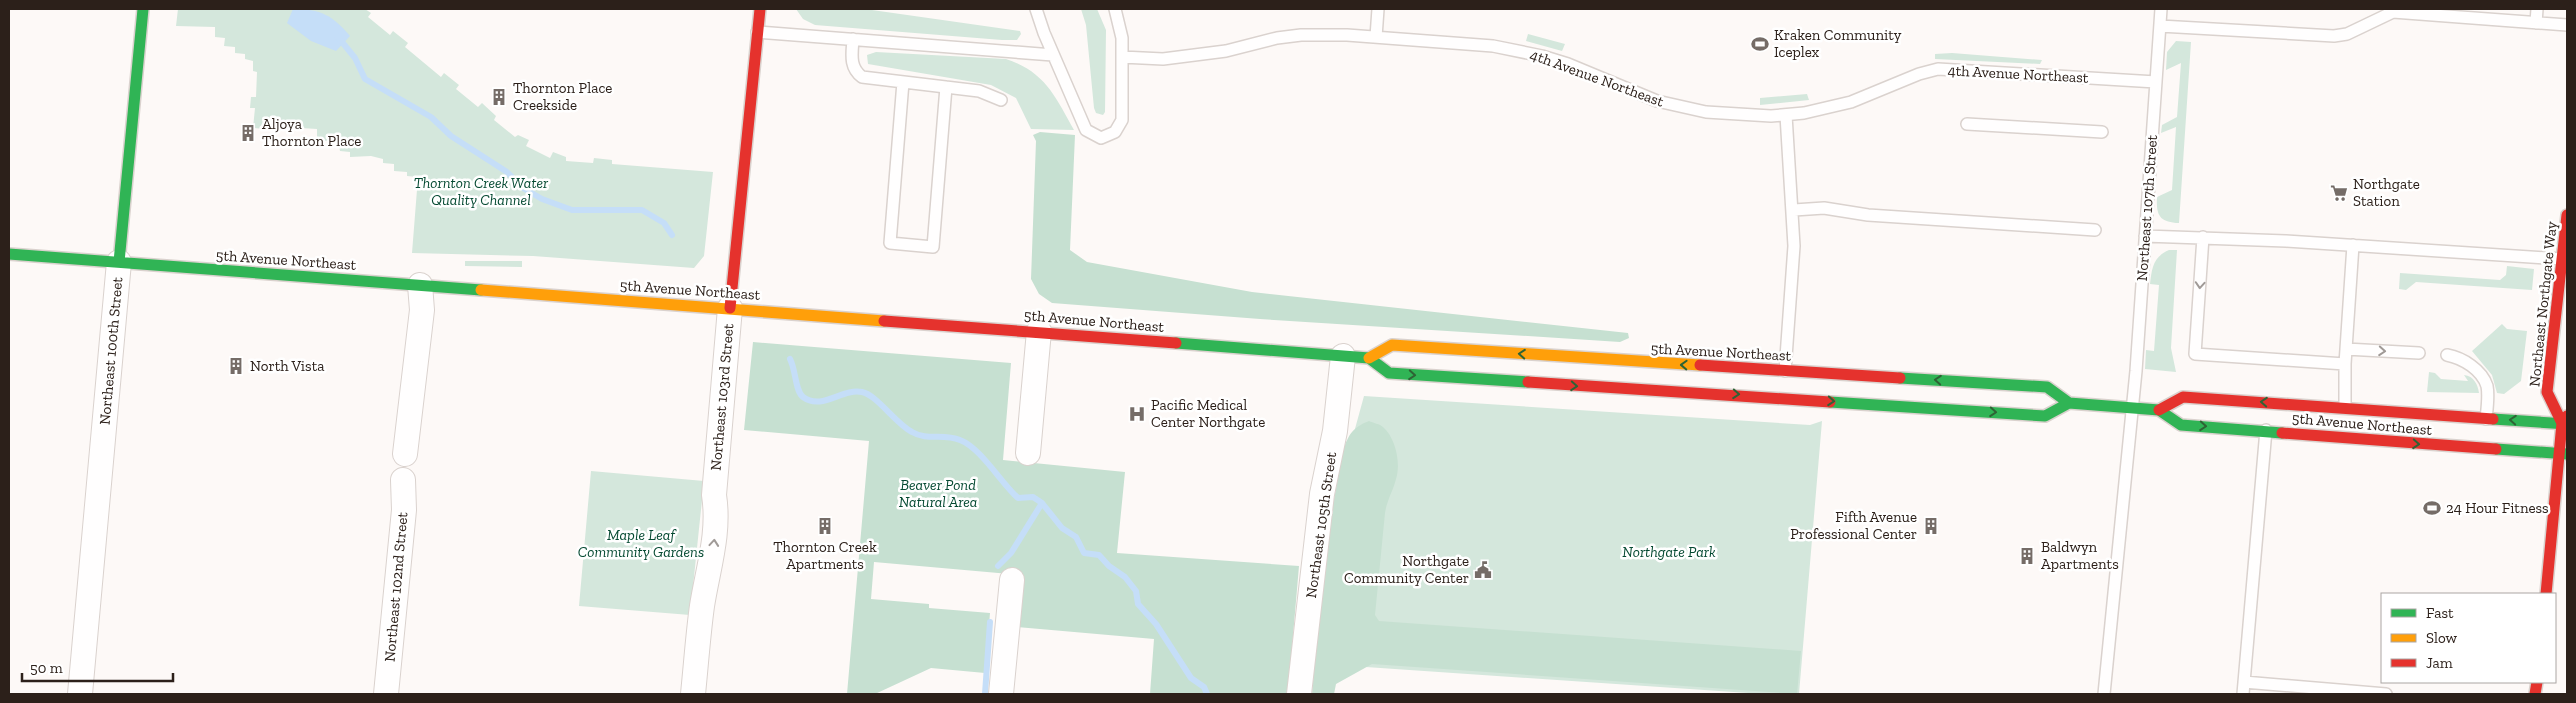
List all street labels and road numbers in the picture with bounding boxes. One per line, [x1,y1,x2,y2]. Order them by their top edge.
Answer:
street label: 4th Avenue Northeast [1528,45,1667,111]
street label: 4th Avenue Northeast [1947,61,2089,87]
street label: Northeast 107th Street [2133,134,2161,282]
street label: Northeast Northgate Way [2525,220,2561,388]
street label: 5th Avenue Northeast [215,246,357,274]
street label: Northeast 100th Street [96,276,126,426]
street label: 5th Avenue Northeast [619,276,761,304]
street label: 5th Avenue Northeast [1023,306,1165,336]
street label: Northeast 103rd Street [707,322,737,471]
street label: 5th Avenue Northeast [1650,339,1792,365]
street label: 5th Avenue Northeast [2291,409,2433,439]
street label: Northeast 105th Street [1302,450,1340,599]
street label: Northeast 102nd Street [380,511,412,663]

